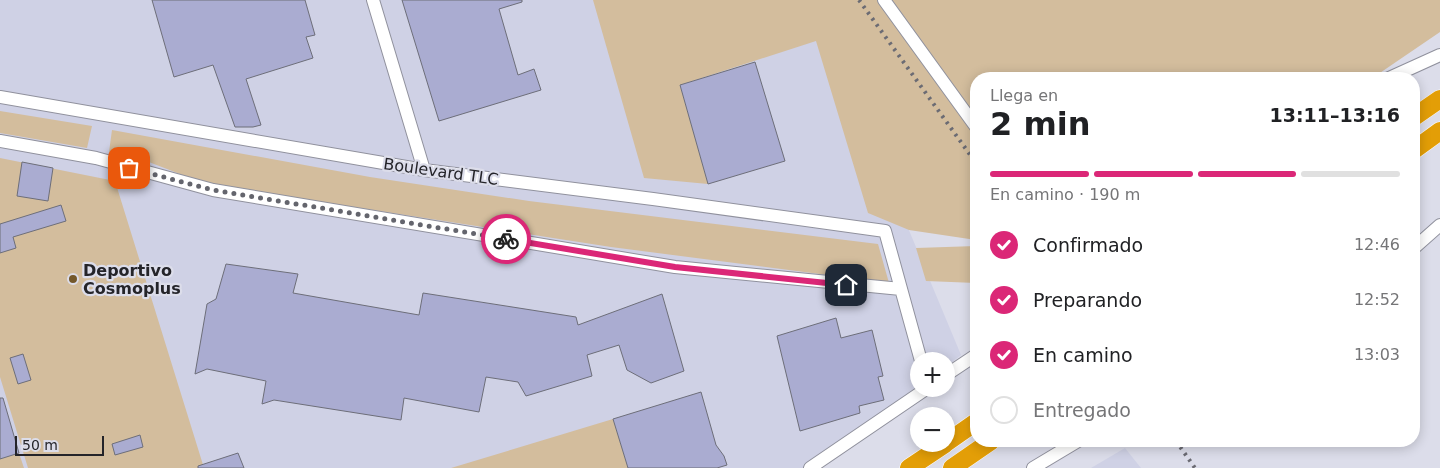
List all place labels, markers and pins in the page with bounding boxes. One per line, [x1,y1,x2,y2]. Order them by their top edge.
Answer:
pin [108,147,150,189]
place label: Deportivo Cosmoplus [83,261,181,298]
pin [825,264,867,306]
marker: Deportivo Cosmoplus [67,273,79,285]

